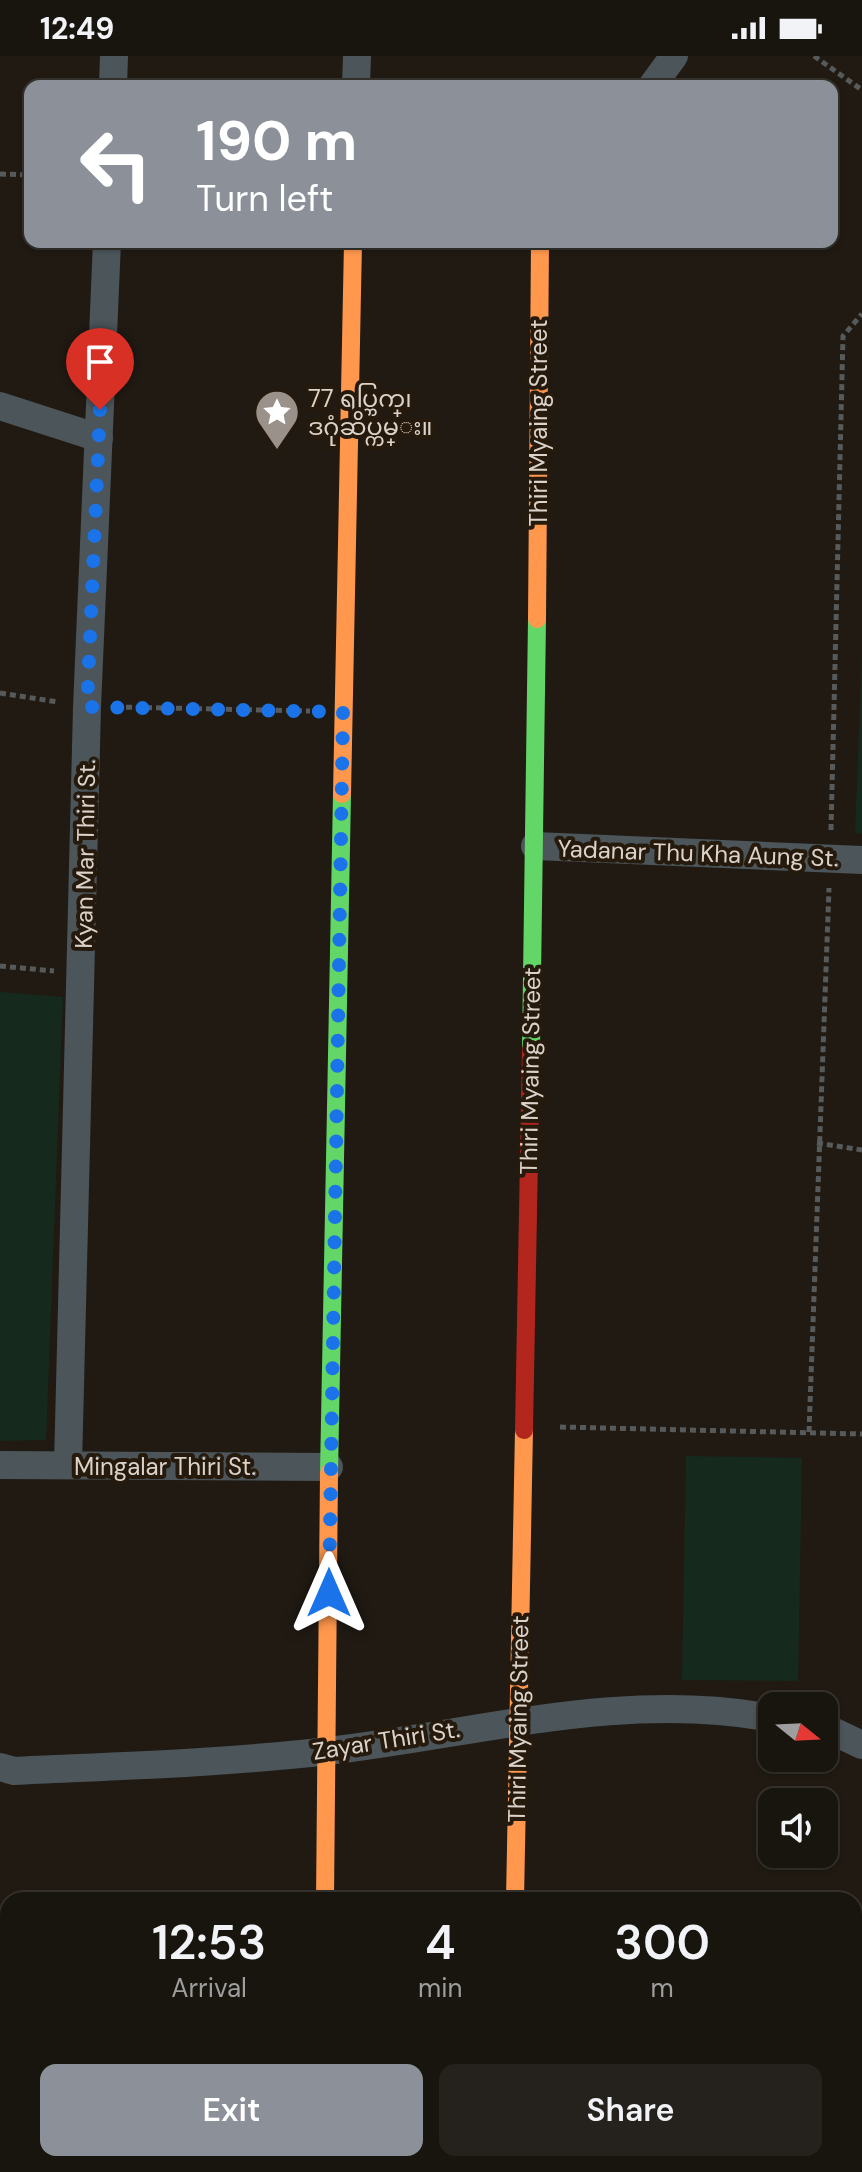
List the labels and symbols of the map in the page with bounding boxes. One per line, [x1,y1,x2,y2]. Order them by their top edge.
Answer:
street label: Thiri Myaing Street [523,319,554,527]
pin [66,328,134,410]
place label: 77 ရပ္ကြက္၊ ဒဂုံဆိပ္ကမ္း။ [308,383,433,446]
place icon: 77 ရပ္ကြက္၊ ဒဂုံဆိပ္ကမ္း။ [253,388,301,451]
street label: Kyan Mar Thiri St. [68,759,102,949]
street label: Yadanar Thu Kha Aung St. [557,833,839,873]
street label: Thiri Myaing Street [513,967,547,1175]
street label: Mingalar Thiri St. [74,1451,256,1482]
position arrow [287,1551,371,1635]
street label: Thiri Myaing Street [501,1615,535,1823]
north arrow [758,1692,838,1772]
street label: Zayar Thiri St. [310,1713,462,1767]

